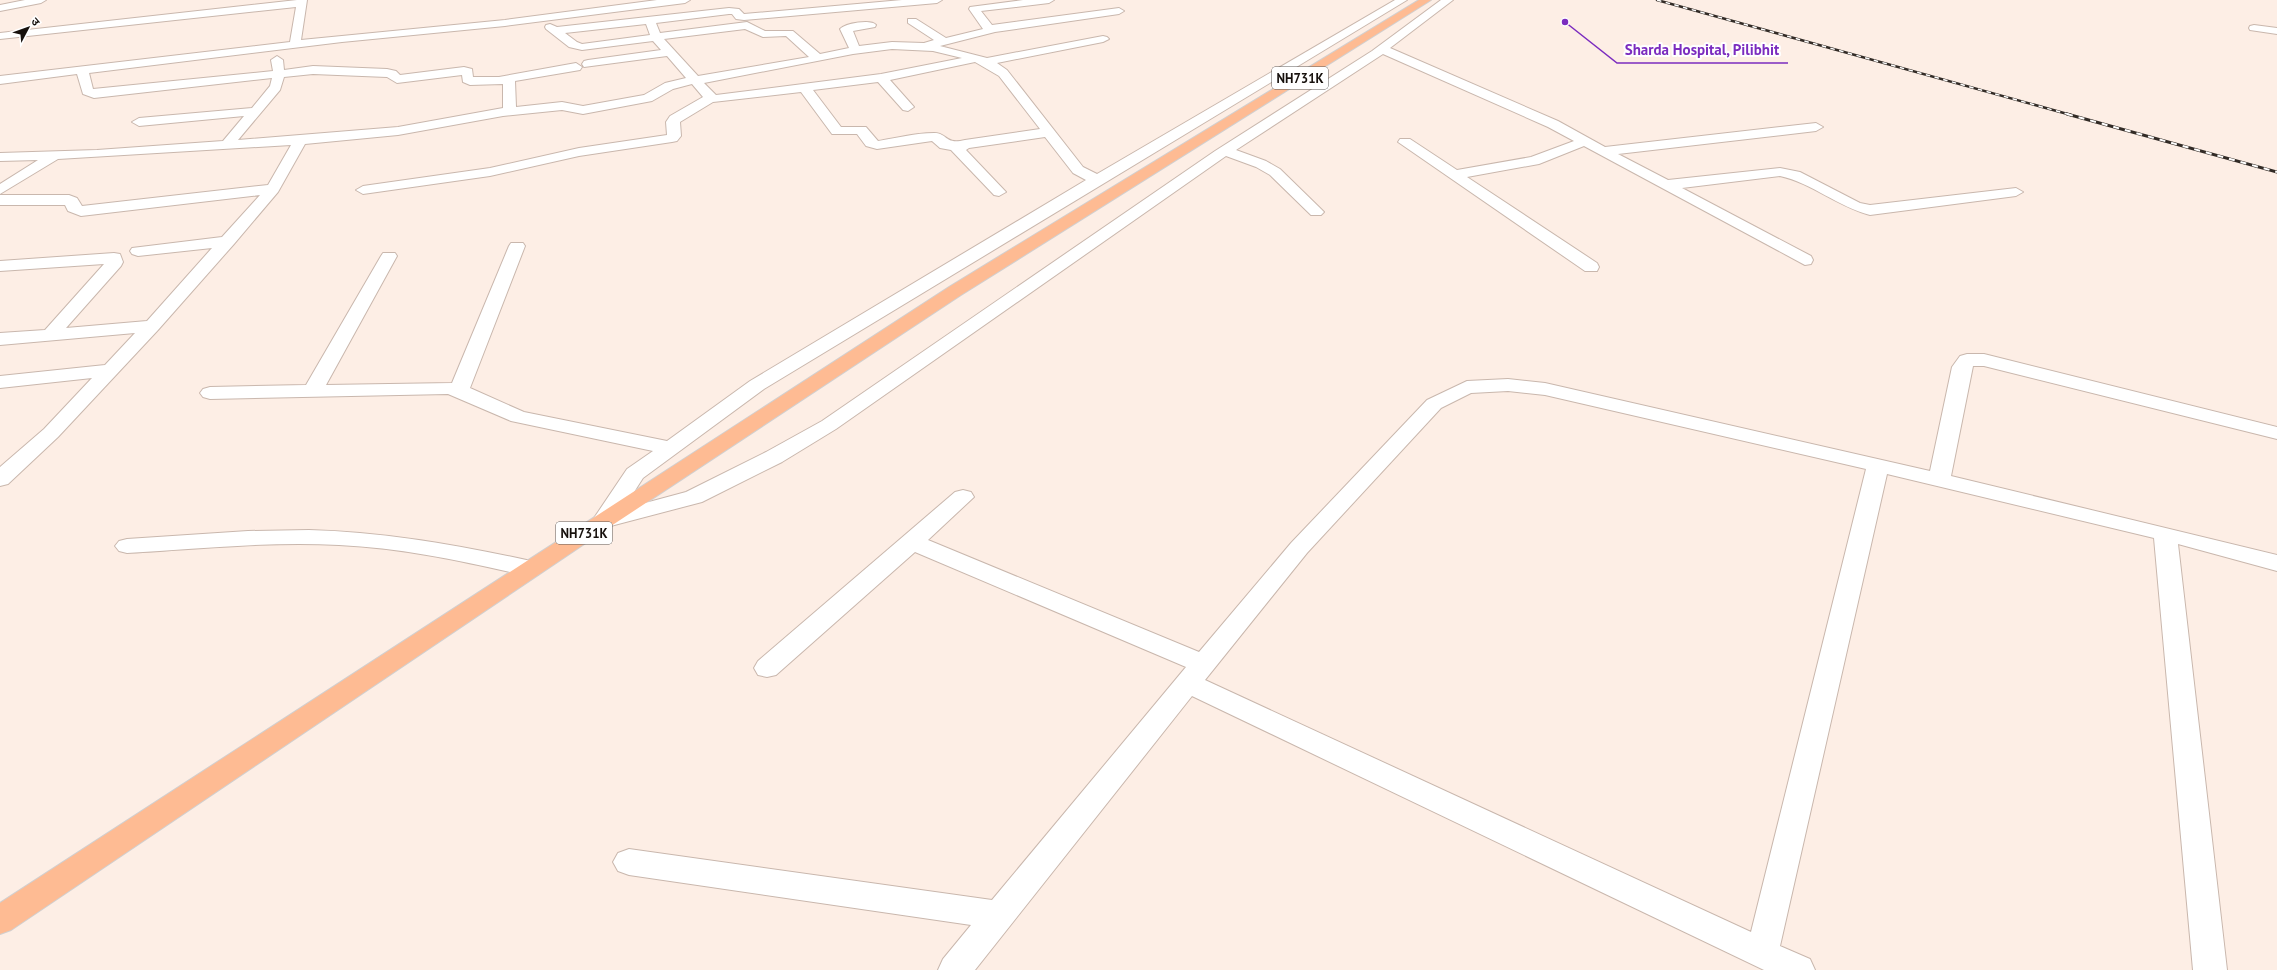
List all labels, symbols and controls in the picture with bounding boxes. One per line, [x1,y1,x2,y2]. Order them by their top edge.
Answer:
north arrow [8,8,48,48]
text: उ [28,14,43,29]
callout: Sharda Hospital, Pilibhit [1617,36,1788,63]
text: Sharda Hospital, Pilibhit [1625,40,1780,59]
road number: NH731K [1272,67,1328,89]
road number: NH731K [556,522,612,544]

